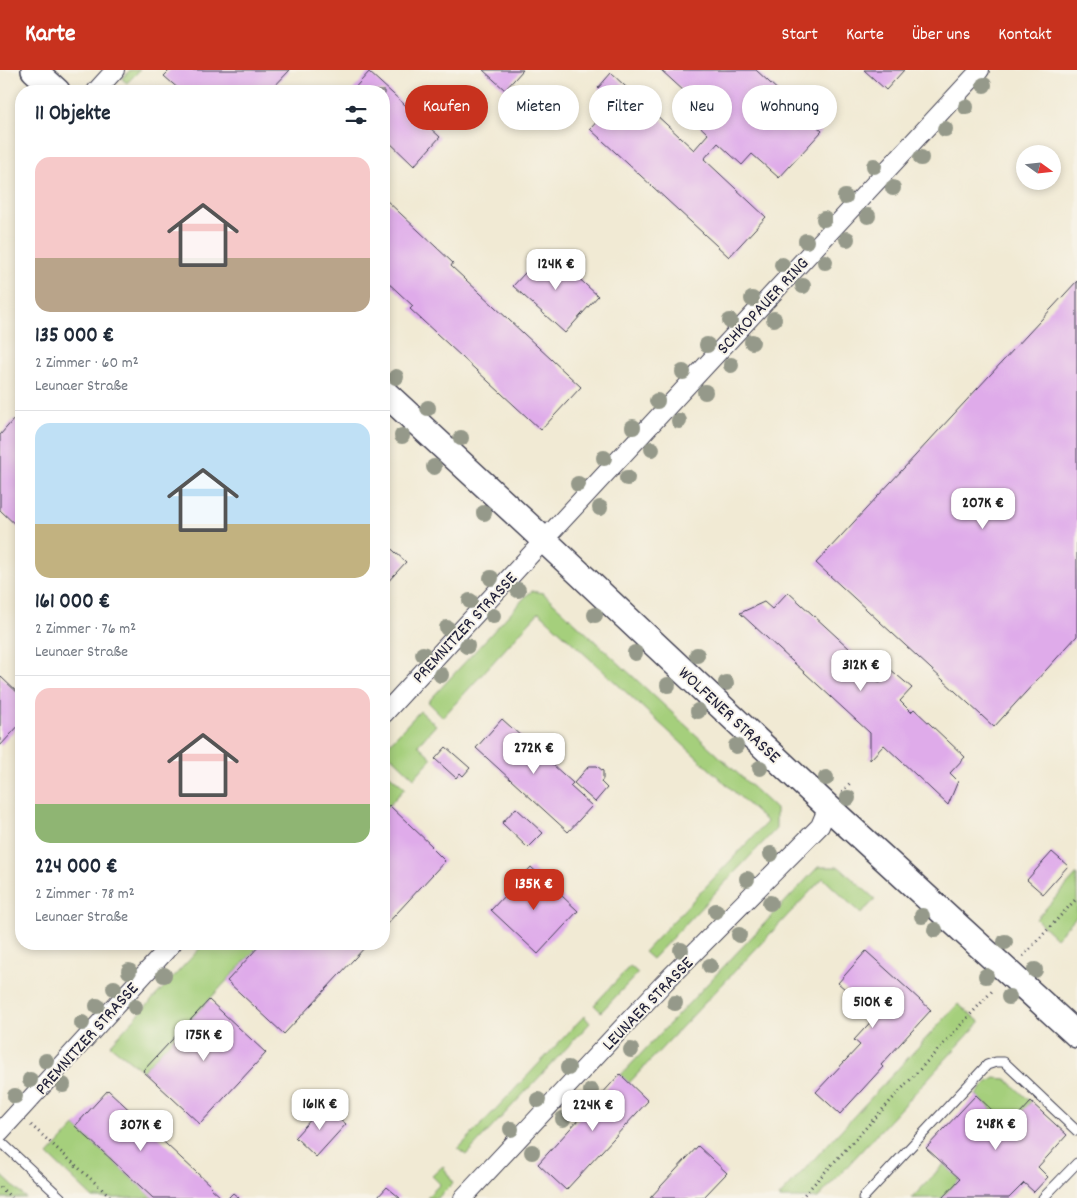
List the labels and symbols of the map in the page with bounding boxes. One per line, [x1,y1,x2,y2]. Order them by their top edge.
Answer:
north arrow [1016,145,1061,190]
pin: 124K € [515,248,597,291]
street label: SCHKOPAUER RING [712,253,816,361]
pin: 207K € [942,488,1024,530]
street label: PREMNITZER STRASSE [408,567,524,690]
pin: 312K € [820,650,902,692]
street label: WOLFENER STRASSE [672,662,785,770]
pin: 272K € [493,732,575,775]
pin: 135K € [493,868,575,911]
street label: LEUNAER STRASSE [598,952,700,1057]
street label: PREMNITZER STRASSE [30,978,145,1102]
pin: 510K € [832,986,914,1029]
pin: 175K € [163,1020,245,1062]
pin: 161K € [279,1088,361,1131]
pin: 224K € [552,1090,634,1132]
pin: 248K € [955,1108,1037,1151]
pin: 307K € [100,1110,182,1152]

